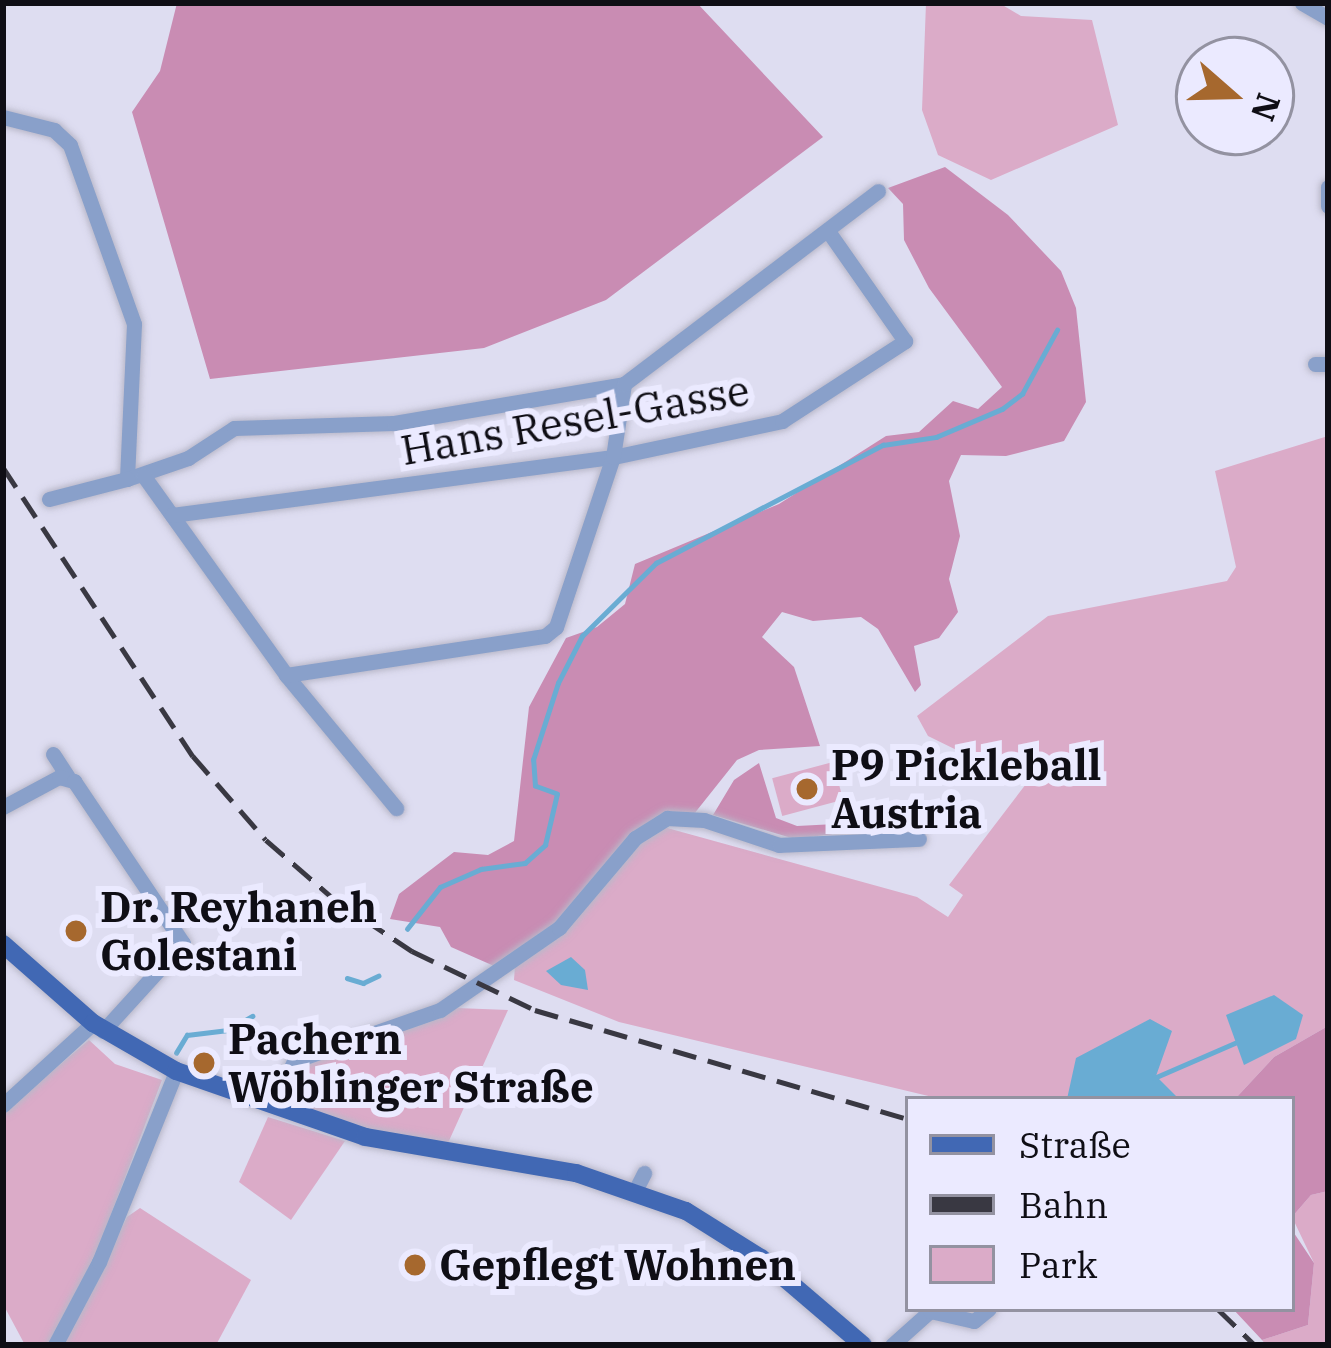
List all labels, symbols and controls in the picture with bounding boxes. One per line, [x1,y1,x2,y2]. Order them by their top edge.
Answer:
north arrow [1175,36,1295,156]
text: N [1242,88,1291,127]
street label: Hans Resel-Gasse [397,365,753,475]
place label: P9 Pickleball Austria [831,740,1101,838]
marker: P9 Pickleball Austria [794,776,820,802]
place label: Dr. Reyhaneh Golestani [100,882,377,980]
marker: Dr. Reyhaneh Golestani [63,918,89,944]
place label: Pachern Wöblinger Straße [228,1014,594,1112]
marker: Pachern Wöblinger Straße [191,1050,217,1076]
legend [905,1096,1295,1312]
text: Straße [1019,1121,1131,1168]
text: Bahn [1019,1181,1108,1228]
place label: Gepflegt Wohnen [439,1240,796,1290]
text: Park [1019,1241,1098,1288]
marker: Gepflegt Wohnen [402,1252,428,1278]

